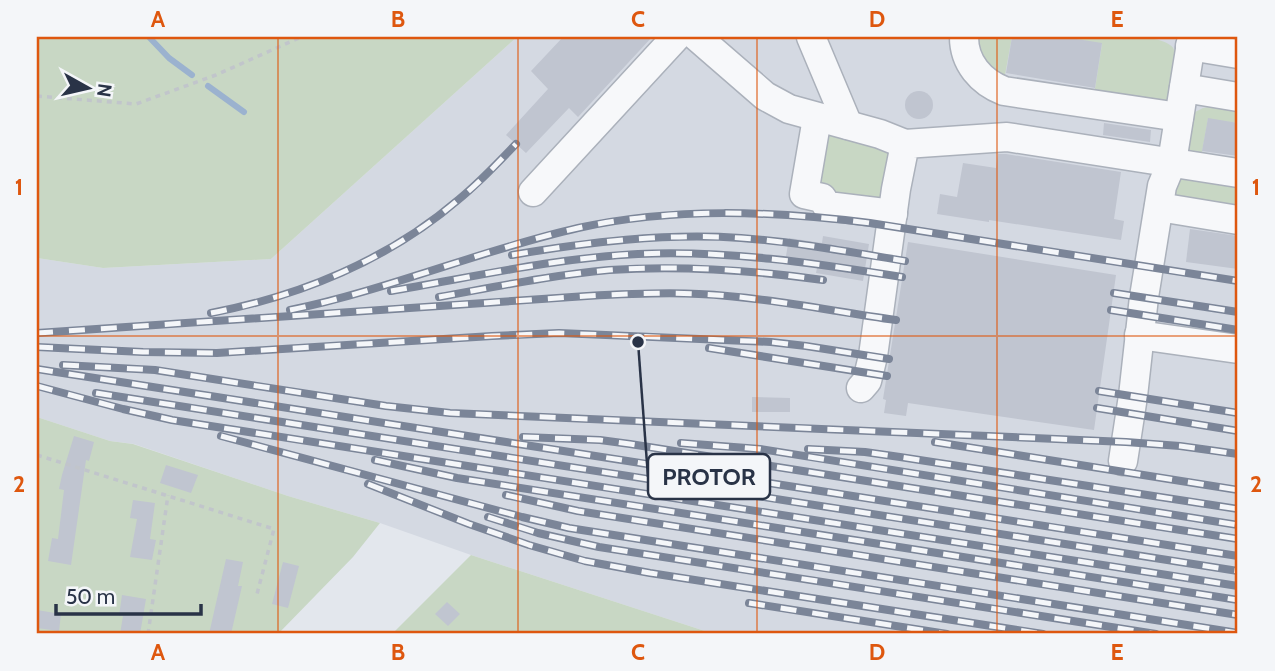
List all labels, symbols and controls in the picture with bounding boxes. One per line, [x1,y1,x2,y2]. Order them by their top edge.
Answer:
text: A [151,5,166,33]
text: B [391,5,405,33]
text: C [631,5,645,33]
text: D [869,5,885,33]
text: E [1110,5,1124,33]
north arrow [52,52,122,122]
text: N [92,82,117,99]
text: 1 [15,173,23,201]
text: 1 [1252,173,1260,201]
callout: PROTOR [648,454,770,499]
text: PROTOR [662,462,756,491]
text: 2 [13,470,25,498]
text: 2 [1250,470,1262,498]
scale bar [56,573,201,617]
text: 50 m [66,584,115,609]
text: A [151,638,166,666]
text: B [391,638,405,666]
text: C [631,638,645,666]
text: D [869,638,885,666]
text: E [1110,638,1124,666]

